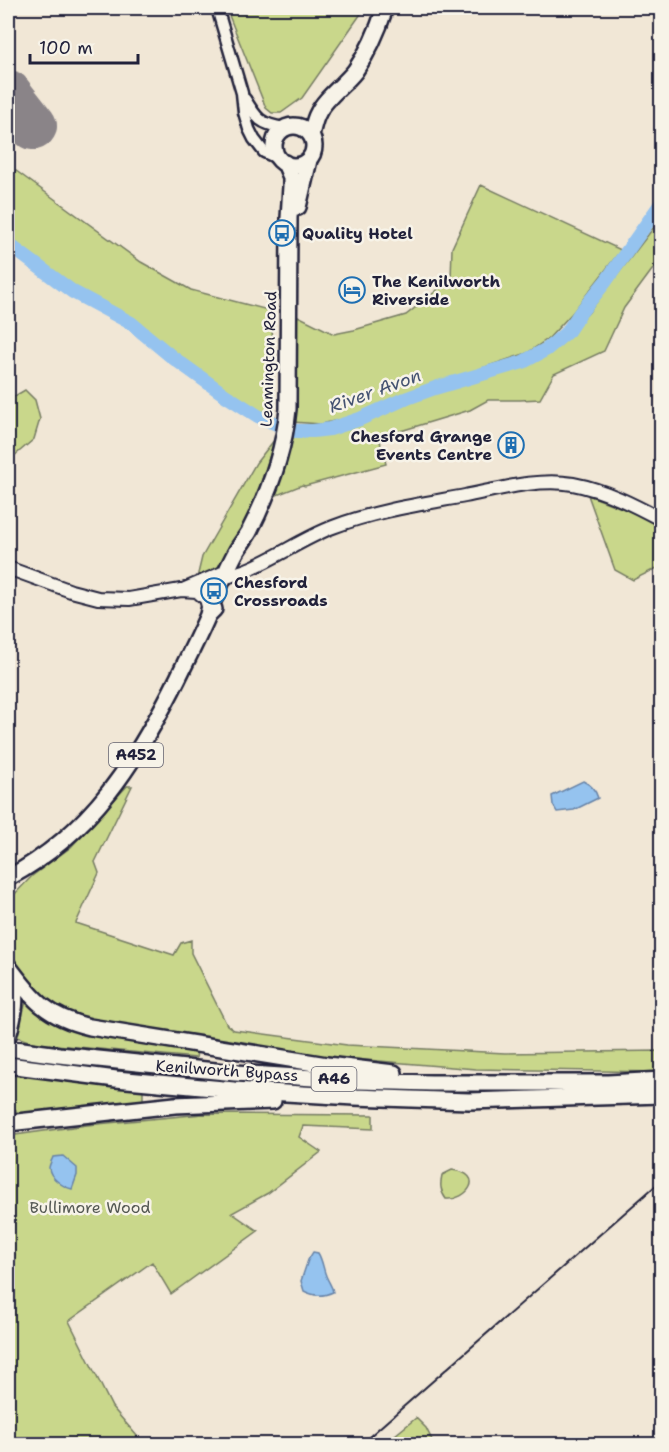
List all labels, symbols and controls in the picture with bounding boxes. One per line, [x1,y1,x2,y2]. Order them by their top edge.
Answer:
scale bar [30,27,138,65]
text: 100 m [39,36,93,60]
bus stop icon: Quality Hotel [267,218,297,248]
place label: Quality Hotel [302,223,413,244]
place label: The Kenilworth Riverside [372,271,500,310]
hotel icon: The Kenilworth Riverside [337,275,367,305]
street label: Leamington Road [256,291,281,427]
water label: River Avon [326,363,424,419]
place label: Chesford Grange Events Centre [350,426,492,465]
building icon: Chesford Grange Events Centre [496,430,526,460]
place label: Chesford Crossroads [234,572,328,611]
bus stop icon: Chesford Crossroads [199,576,229,606]
road number: A452 [109,743,163,767]
street label: Kenilworth Bypass [155,1055,299,1086]
road number: A46 [312,1067,356,1091]
park label: Bullimore Wood [29,1197,151,1218]

